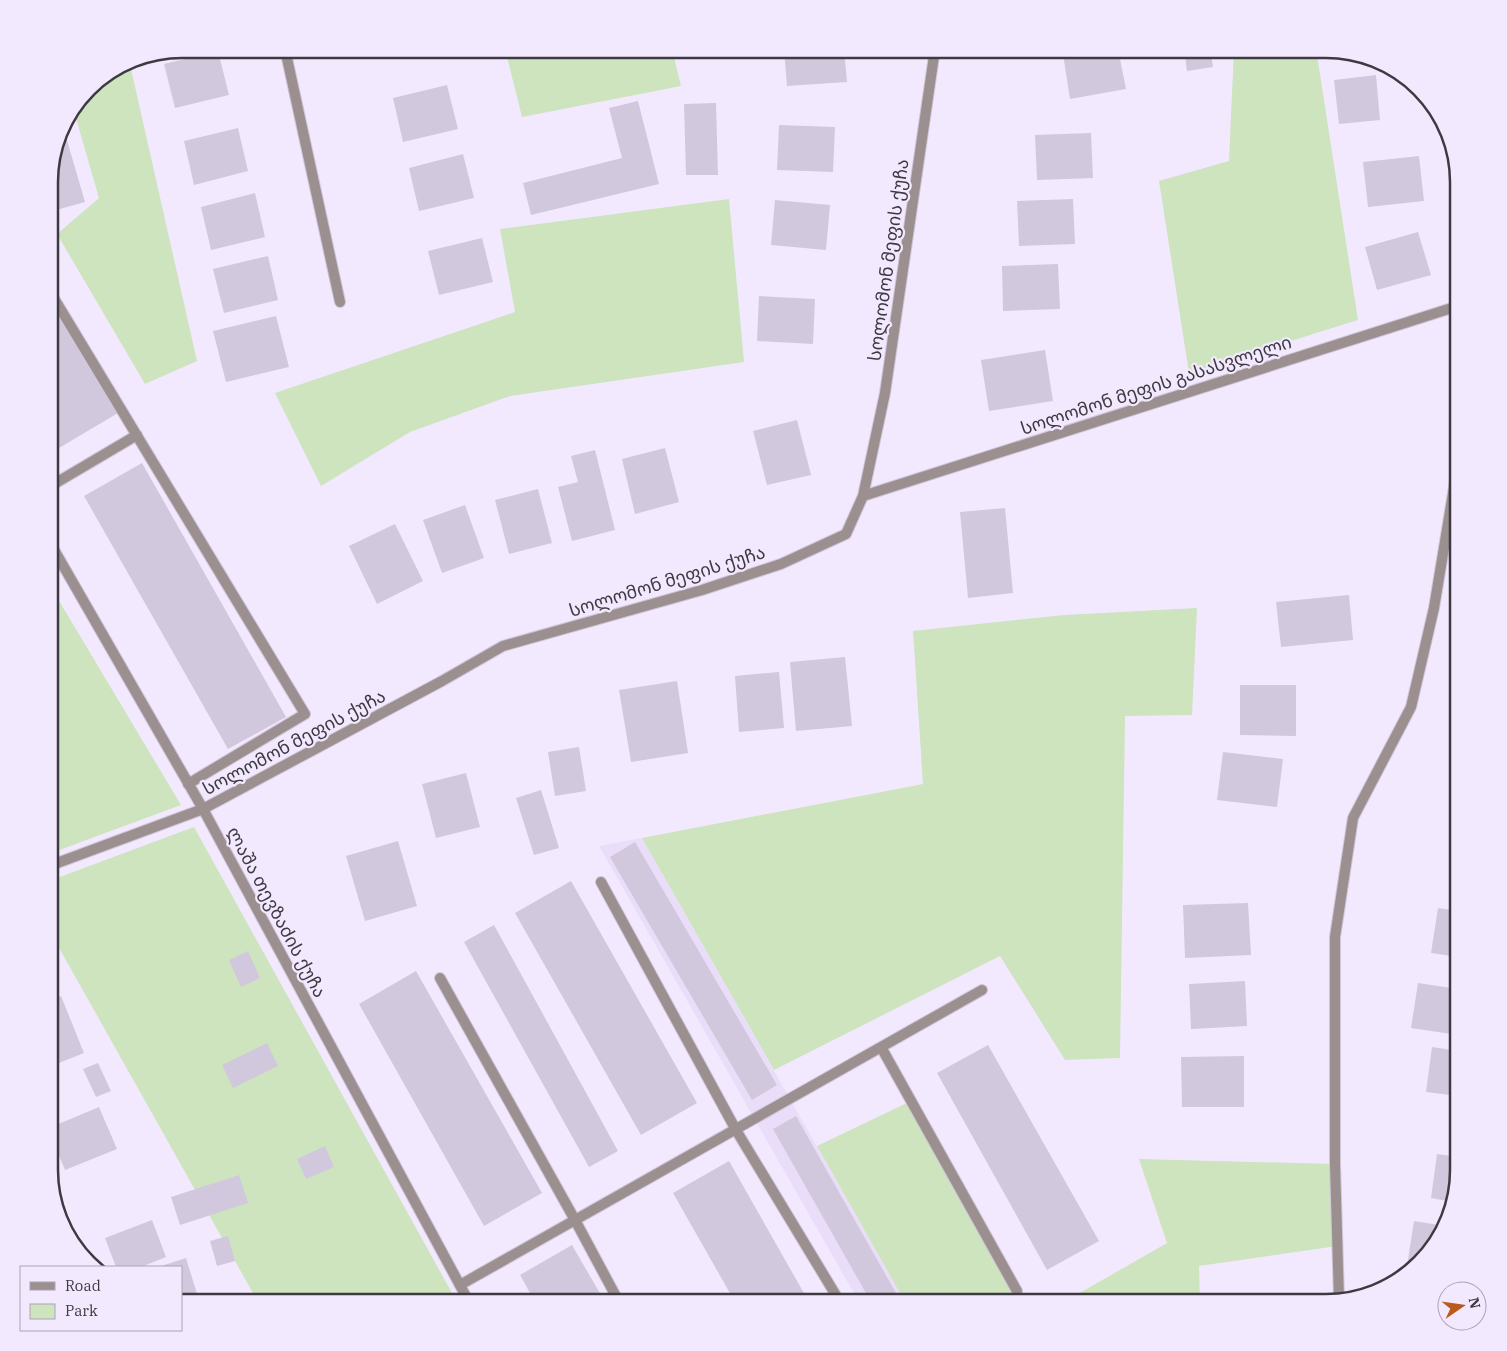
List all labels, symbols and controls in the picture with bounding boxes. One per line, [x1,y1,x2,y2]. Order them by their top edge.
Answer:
street label: სოლომონ მეფის ქუჩა [862,157,914,363]
street label: სოლომონ მეფის გასასვლელი [1018,330,1294,440]
street label: სოლომონ მეფის ქუჩა [566,540,768,622]
street label: სოლომონ მეფის ქუჩა [199,684,389,800]
street label: ლაშა თევზაძის ქუჩა [222,823,332,1001]
legend [20,1266,182,1331]
text: Road [65,1276,101,1295]
north arrow [1437,1281,1487,1331]
text: N [1465,1296,1485,1310]
text: Park [65,1301,98,1320]

